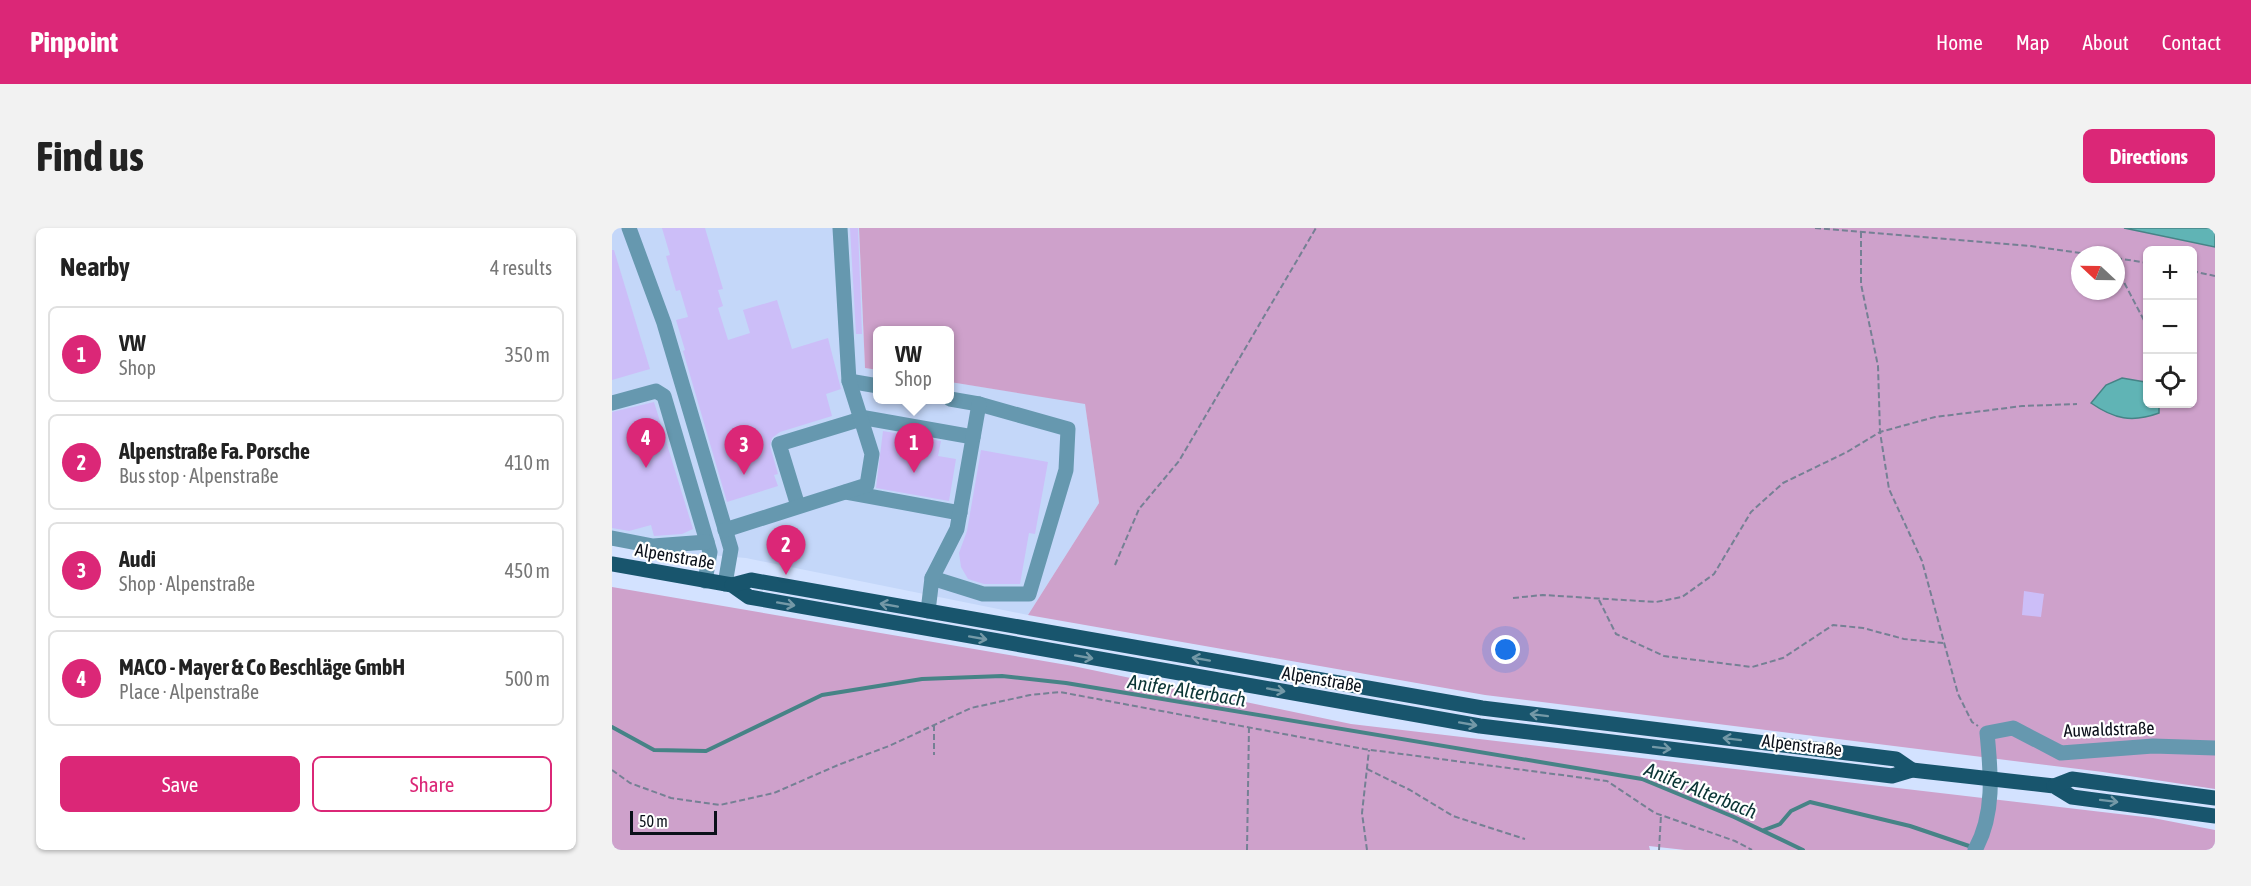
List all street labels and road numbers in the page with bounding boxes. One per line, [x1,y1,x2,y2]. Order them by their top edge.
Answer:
street label: Alpenstraße [634,539,716,573]
street label: Alpenstraße [1281,662,1363,696]
street label: Auwaldstraße [2063,717,2155,741]
street label: Alpenstraße [1761,730,1843,760]

